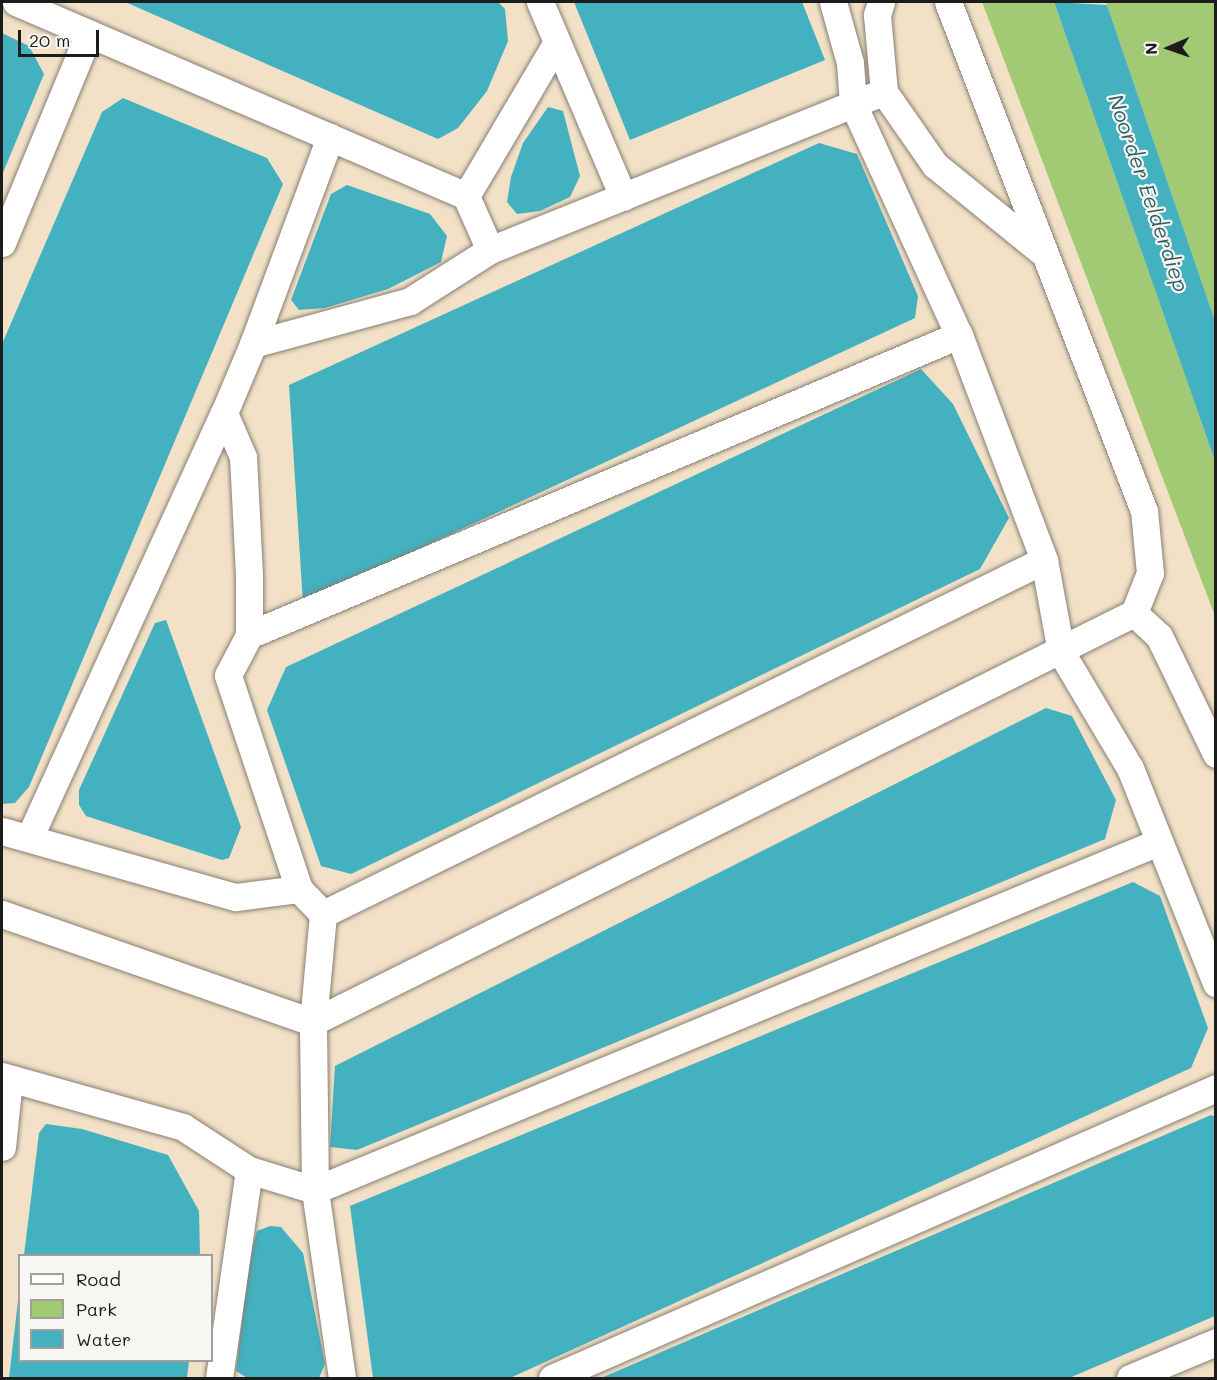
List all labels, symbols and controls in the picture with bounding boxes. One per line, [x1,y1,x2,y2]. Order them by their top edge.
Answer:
scale bar [21,18,102,56]
north arrow [1139,18,1199,78]
text: 20 m [29,28,70,52]
text: N [1140,42,1161,55]
water label: Noorder Eelderdiep [1103,91,1195,295]
legend [18,1254,213,1362]
text: Road [76,1267,121,1291]
text: Park [76,1297,117,1321]
text: Water [76,1327,131,1351]

